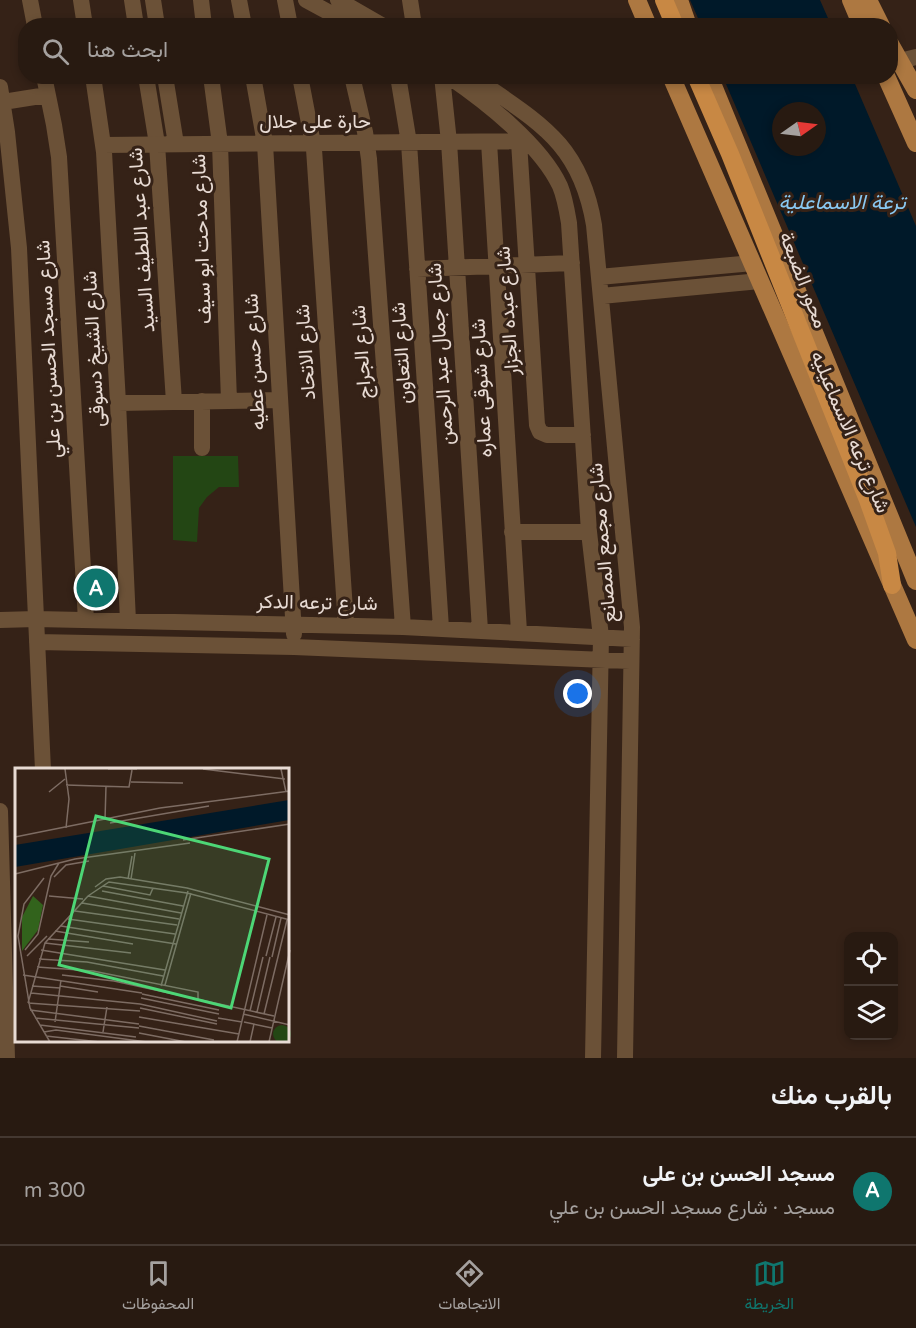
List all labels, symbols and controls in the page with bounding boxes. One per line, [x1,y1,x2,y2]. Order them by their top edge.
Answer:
search box [18,18,898,84]
icon: search [39,35,72,68]
text: ابحث هنا [87,37,168,63]
north arrow [772,102,826,156]
street label: حارة على جلال [259,110,371,134]
street label: شارع عبد اللطيف السيد [124,147,161,333]
street label: شارع مدحت ابو سيف [187,154,218,324]
water label: ترعة الاسماعلية [778,190,908,215]
street label: محور الضبعة [774,228,832,332]
street label: شارع مسجد الحسن بن علي [31,239,71,459]
street label: شارع عبده الجزار [492,245,526,378]
street label: شارع جمال عبد الرحمن [423,262,460,446]
street label: شارع الشيخ دسوقى [78,270,111,428]
street label: شارع حسن عطيه [239,293,272,431]
street label: شارع التعاون [386,301,419,405]
street label: شارع الاتحاد [291,303,322,401]
street label: شارع الجراج [347,304,378,400]
street label: شارع شوقى عماره [466,318,499,458]
street label: شارع ترعه الاسماعيليه [804,347,895,517]
street label: شارع مجمع المصانع [584,462,623,624]
pin: A [76,566,116,610]
street label: شارع ترعه الدكر [255,590,378,617]
your location [563,679,592,708]
inset map [15,768,290,1043]
map controls [844,932,898,1040]
button: locate [844,932,898,986]
button: layers [844,986,898,1040]
text: بالقرب منك [771,1080,892,1111]
text: مسجد الحسن بن على [642,1161,835,1187]
text: 300 m [24,1179,85,1203]
text: A [865,1179,880,1203]
text: مسجد · شارع مسجد الحسن بن علي [549,1196,835,1220]
tab: المحفوظات [122,1257,194,1318]
tab: الاتجاهات [438,1257,500,1318]
tab: الخريطة [744,1257,794,1318]

